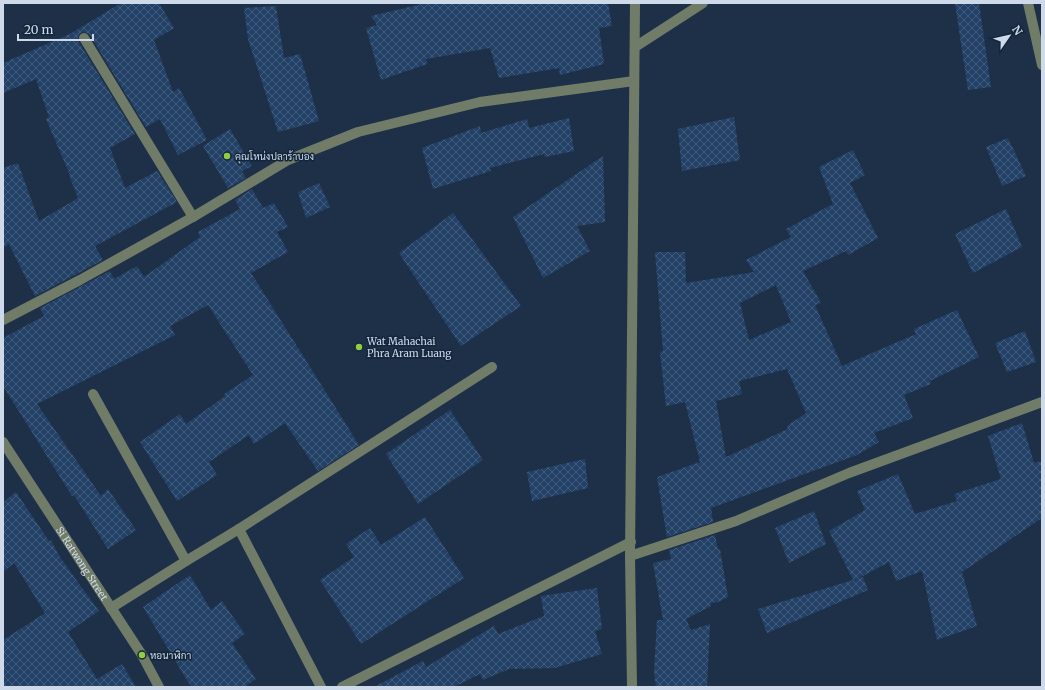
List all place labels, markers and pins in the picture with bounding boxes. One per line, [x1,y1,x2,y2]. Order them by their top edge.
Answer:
place label: คุณโหน่งปลาร้าบอง [235,150,314,164]
marker: คุณโหน่งปลาร้าบอง [222,151,232,161]
place label: Wat Mahachai Phra Aram Luang [366,335,451,360]
marker: Wat Mahachai Phra Aram Luang [354,342,364,352]
place label: หอนาฬิกา [150,649,191,662]
marker: หอนาฬิกา [137,650,147,660]

